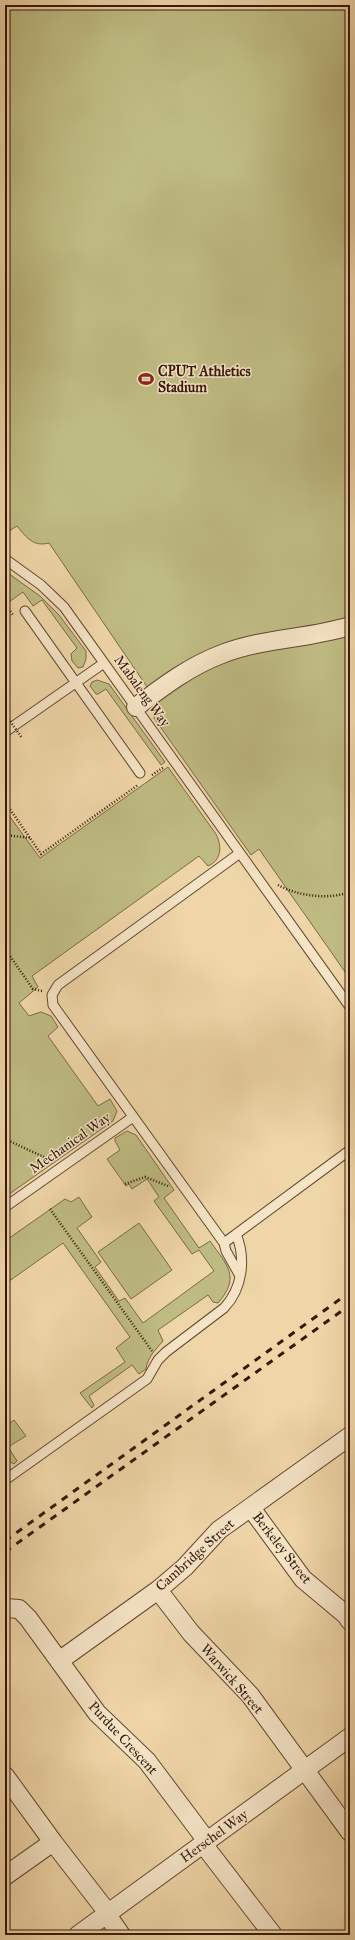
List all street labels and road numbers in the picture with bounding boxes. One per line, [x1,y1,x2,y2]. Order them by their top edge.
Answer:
street label: Mabaleng Way [110,652,174,731]
street label: Mechanical Way [26,1109,114,1177]
street label: Berkeley Street [249,1509,315,1587]
street label: Cambridge Street [152,1515,238,1595]
street label: Warwick Street [197,1641,267,1717]
street label: Purdue Crescent [85,1698,161,1778]
street label: Herschel Way [177,1806,251,1866]

